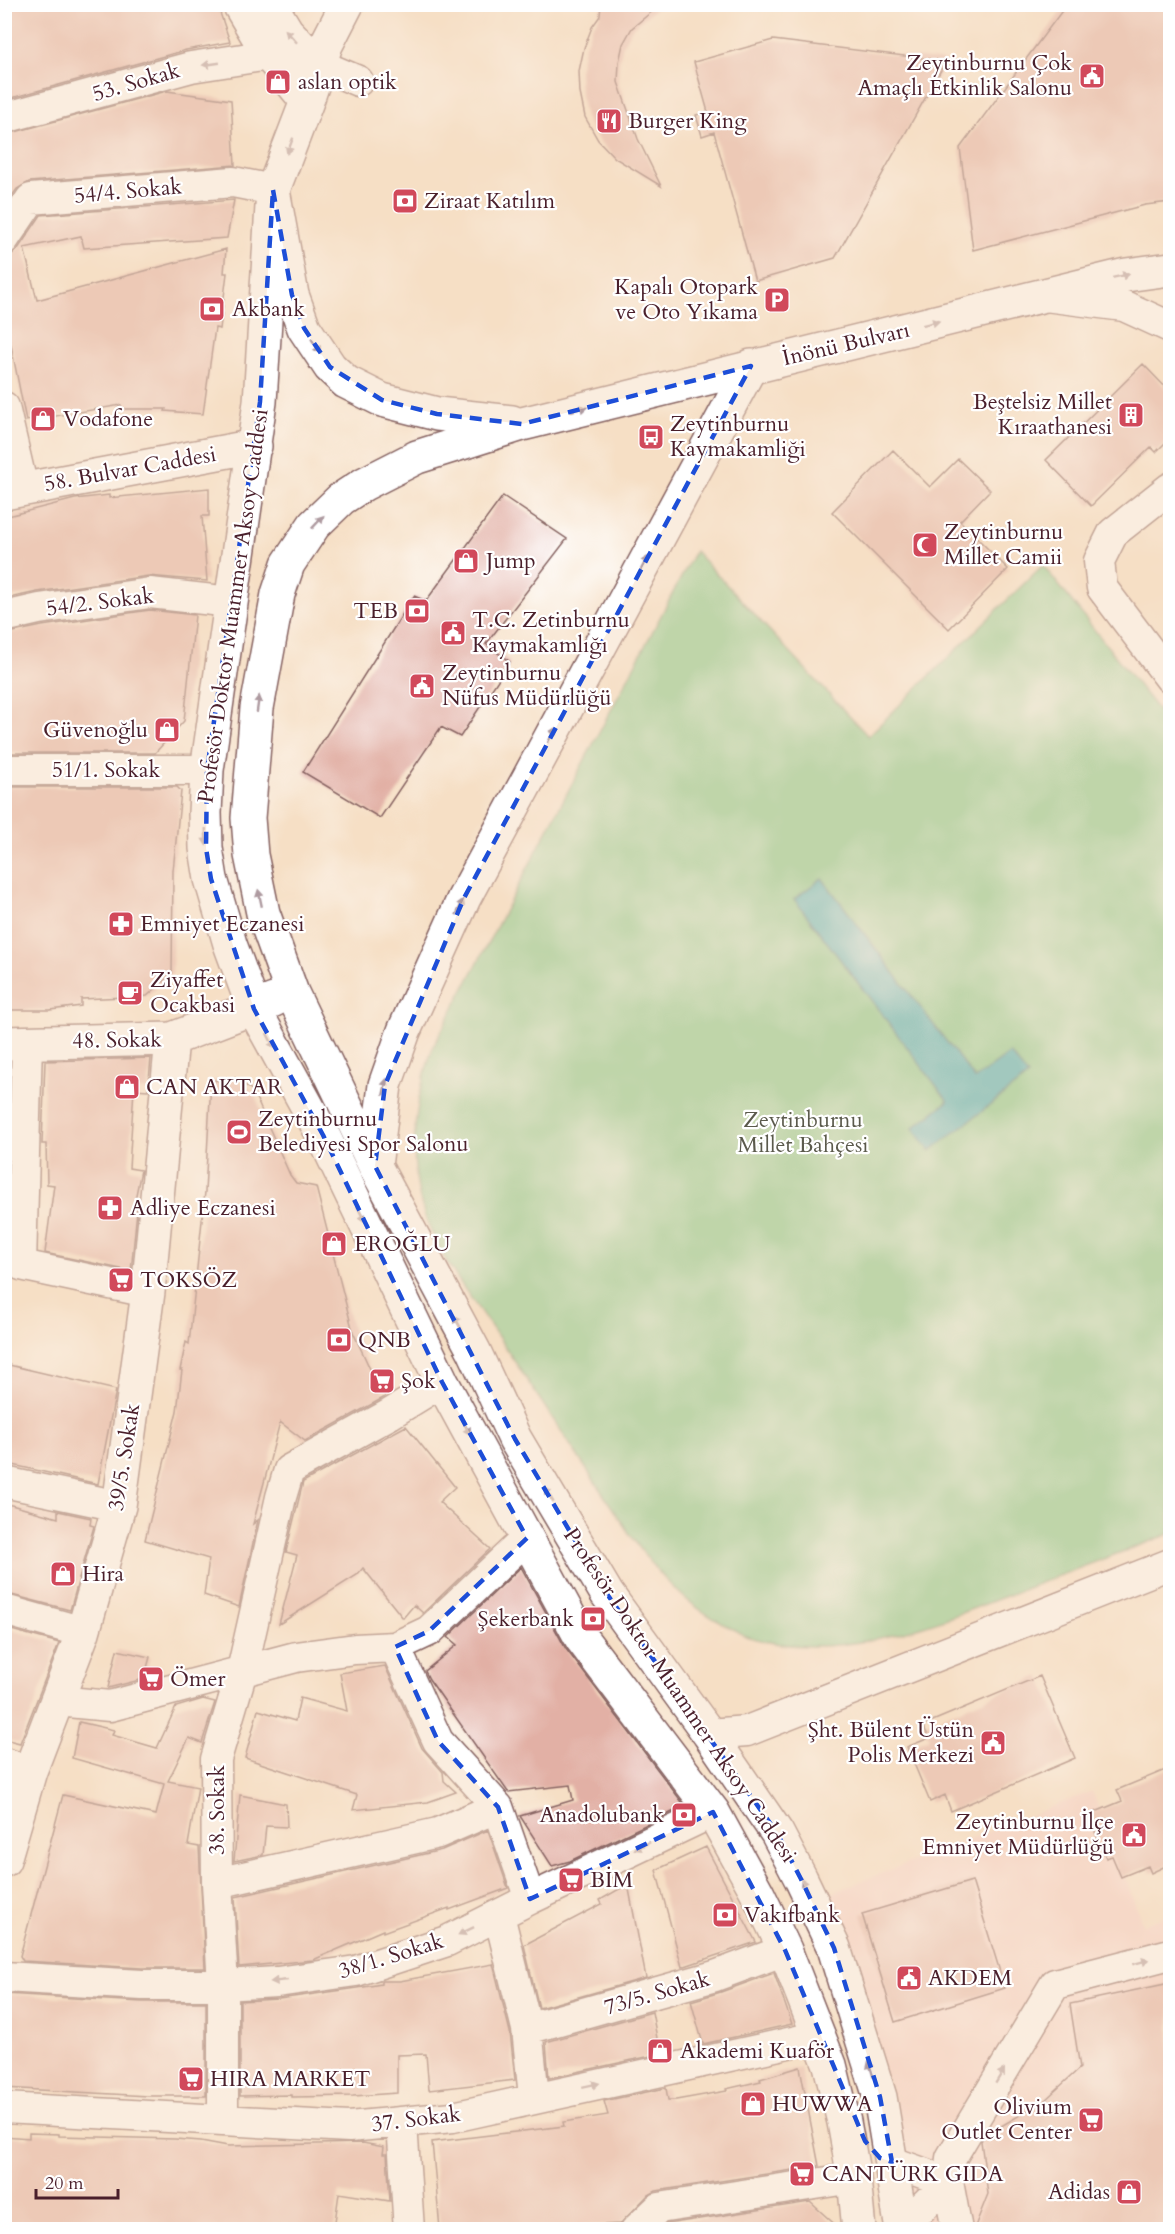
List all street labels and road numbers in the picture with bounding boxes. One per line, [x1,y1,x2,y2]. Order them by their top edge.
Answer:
street label: 53. Sokak [89,55,184,109]
street label: 54/4. Sokak [73,171,184,211]
street label: İnönü Bulvarı [779,315,913,373]
street label: Profesör Doktor Muammer Aksoy Caddesi [190,407,276,805]
street label: 58. Bulvar Caddesi [41,439,219,499]
street label: 54/2. Sokak [44,580,156,623]
street label: 51/1. Sokak [52,755,160,785]
street label: 48. Sokak [72,1024,162,1056]
street label: 39/5. Sokak [101,1401,147,1513]
street label: Profesör Doktor Muammer Aksoy Caddesi [556,1522,804,1868]
street label: 38. Sokak [202,1765,232,1855]
street label: 38/1. Sokak [335,1926,447,1986]
street label: 73/5. Sokak [601,1964,713,2022]
street label: 37. Sokak [370,2099,463,2139]

